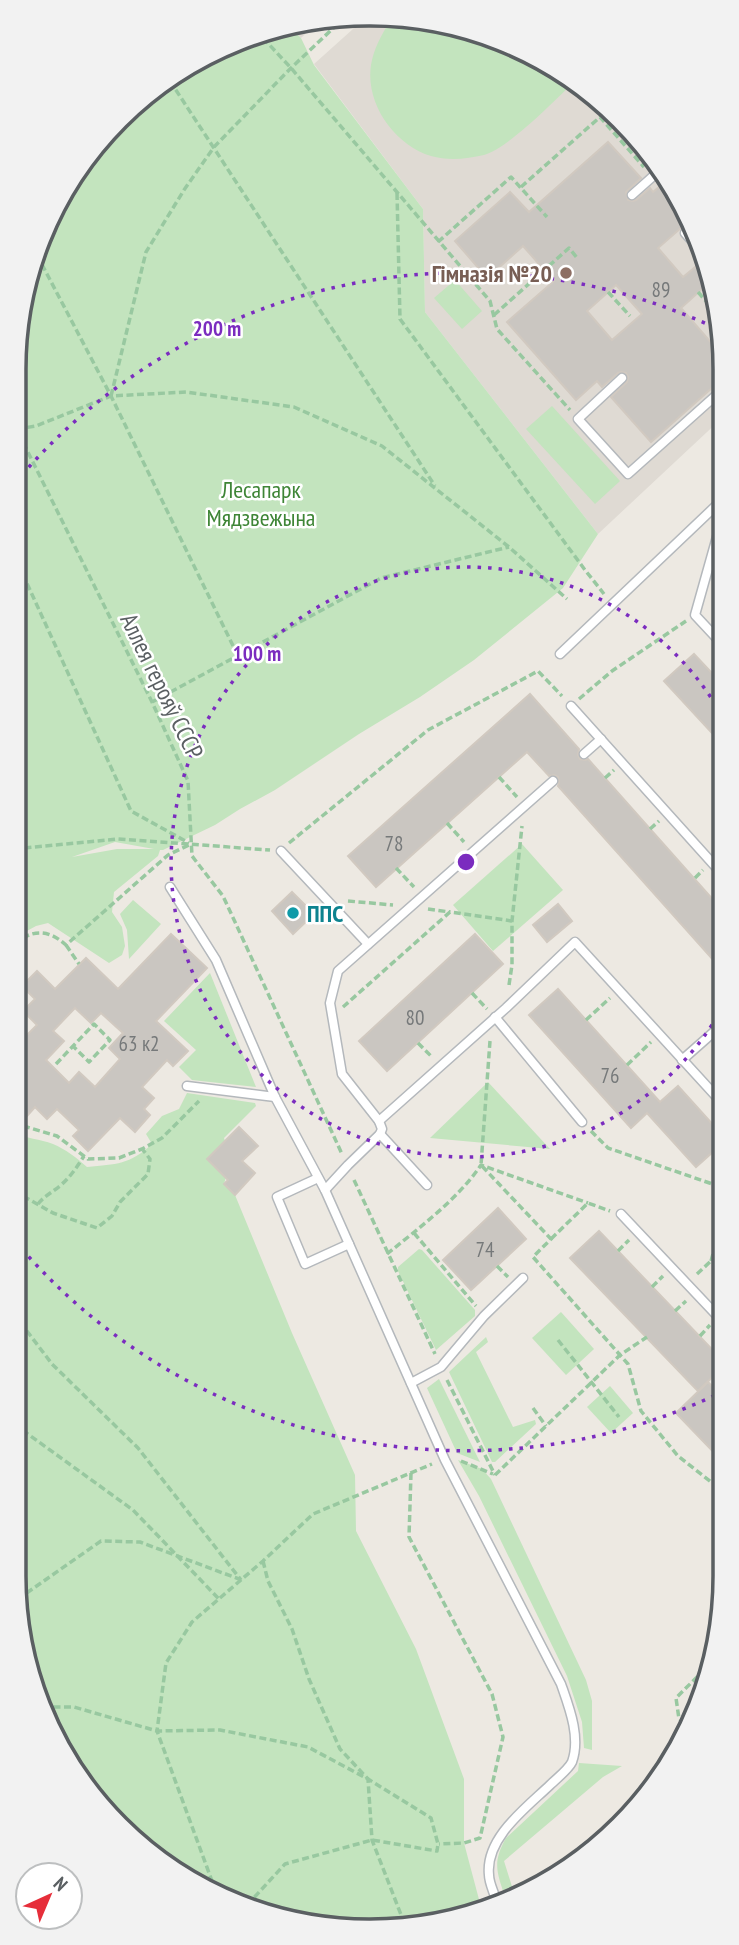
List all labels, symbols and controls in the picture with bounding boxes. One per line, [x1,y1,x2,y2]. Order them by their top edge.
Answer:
place label: Гімназія №20 [432,258,552,289]
marker: Гімназія №20 [558,265,574,281]
house number: 89 [652,276,670,303]
text: 200 m [193,315,241,342]
park label: Лесапарк Мядзвежына [207,474,315,533]
street label: Аллея герояў СССР [113,608,211,764]
text: 100 m [233,640,281,667]
house number: 78 [385,830,403,857]
centre of rings [454,850,478,874]
place label: ППС [307,898,343,929]
marker: ППС [285,905,301,921]
house number: 80 [406,1004,424,1031]
house number: 63 к2 [119,1030,159,1057]
house number: 76 [601,1062,619,1089]
house number: 74 [476,1236,495,1263]
north arrow [14,1861,84,1931]
text: N [49,1872,73,1896]

